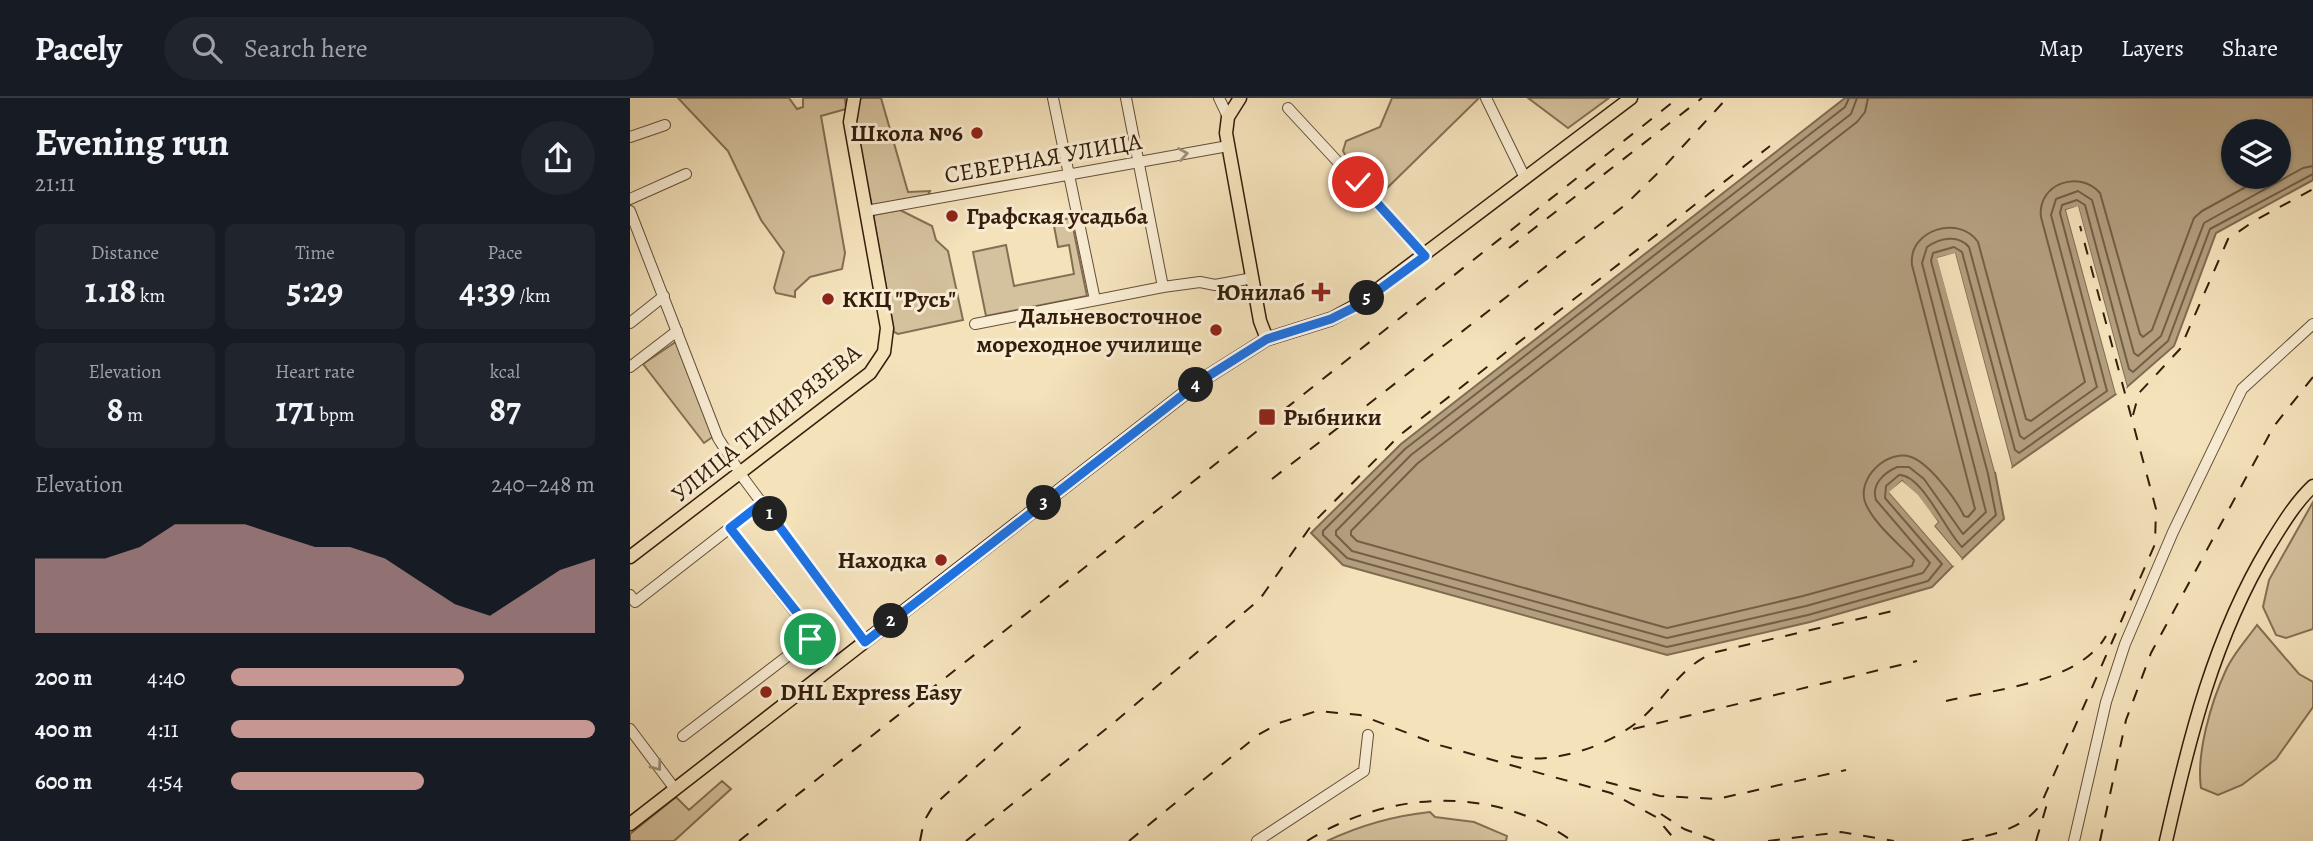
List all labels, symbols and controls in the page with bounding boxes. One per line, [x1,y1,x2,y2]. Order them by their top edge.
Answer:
search box [164,17,654,80]
text: Pacely [35,26,122,71]
icon: search [188,29,226,67]
text: Search here [244,31,368,66]
text: Map [2039,32,2083,64]
text: Layers [2121,32,2184,64]
text: Share [2222,32,2278,64]
text: Evening run [35,116,229,168]
place label: Школа №6 [850,117,963,149]
map controls [2221,119,2291,189]
button: layers [2221,119,2291,189]
button: share [521,121,595,195]
street label: СЕВЕРНАЯ УЛИЦА [942,125,1145,191]
marker: Школа №6 [969,125,985,141]
one-way arrow [1177,148,1189,163]
pin [1328,152,1388,212]
icon: check [1339,163,1377,201]
text: 21:11 [35,168,75,199]
place label: Графская усадьба [966,200,1149,232]
marker: Графская усадьба [944,208,960,224]
text: Distance [91,240,159,266]
text: Time [295,240,335,266]
text: Pace [487,240,523,266]
text: 1.18 [85,266,136,314]
text: 5:29 [287,266,343,314]
text: 4:39 [459,266,515,314]
place label: Юнилаб [1216,276,1305,308]
pin: 5 [1350,280,1384,316]
marker: Юнилаб [1311,282,1331,302]
text: km [136,283,165,309]
text: /km [515,283,551,309]
place label: ККЦ "Русь" [842,283,956,315]
text: 5 [1362,284,1371,310]
marker: ККЦ "Русь" [820,291,836,307]
place label: Дальневосточное мореходное училище [976,300,1202,360]
marker: Дальневосточное мореходное училище [1208,322,1224,338]
street label: УЛИЦА ТИМИРЯЗЕВА [665,336,868,509]
text: Elevation [89,359,161,385]
text: Heart rate [275,359,355,385]
text: kcal [490,359,520,385]
pin: 4 [1178,368,1214,402]
text: 4 [1191,371,1200,397]
text: 8 [107,385,124,433]
text: 171 [275,385,315,433]
text: 87 [489,385,521,433]
place label: Рыбники [1283,401,1382,433]
text: m [124,402,143,428]
text: bpm [315,402,355,428]
marker: Рыбники [1257,407,1277,427]
text: Elevation [35,469,123,500]
text: 240–248 m [491,469,595,500]
pin: 3 [1026,486,1062,520]
text: 3 [1039,489,1048,515]
pin: 1 [752,496,788,532]
text: 1 [766,500,773,526]
place label: Находка [837,544,928,576]
marker: Находка [933,552,949,568]
pin: 2 [874,603,908,638]
text: 2 [886,607,895,633]
pin [780,609,840,669]
icon: arrive [791,620,829,658]
text: 200 m [35,662,93,693]
text: 4:40 [147,662,186,693]
place label: DHL Express Easy [780,676,962,708]
marker: DHL Express Easy [758,684,774,700]
text: 400 m [35,714,92,745]
text: 4:11 [147,714,179,745]
one-way arrow [649,758,662,770]
text: 600 m [35,766,92,797]
text: 4:54 [147,766,183,797]

